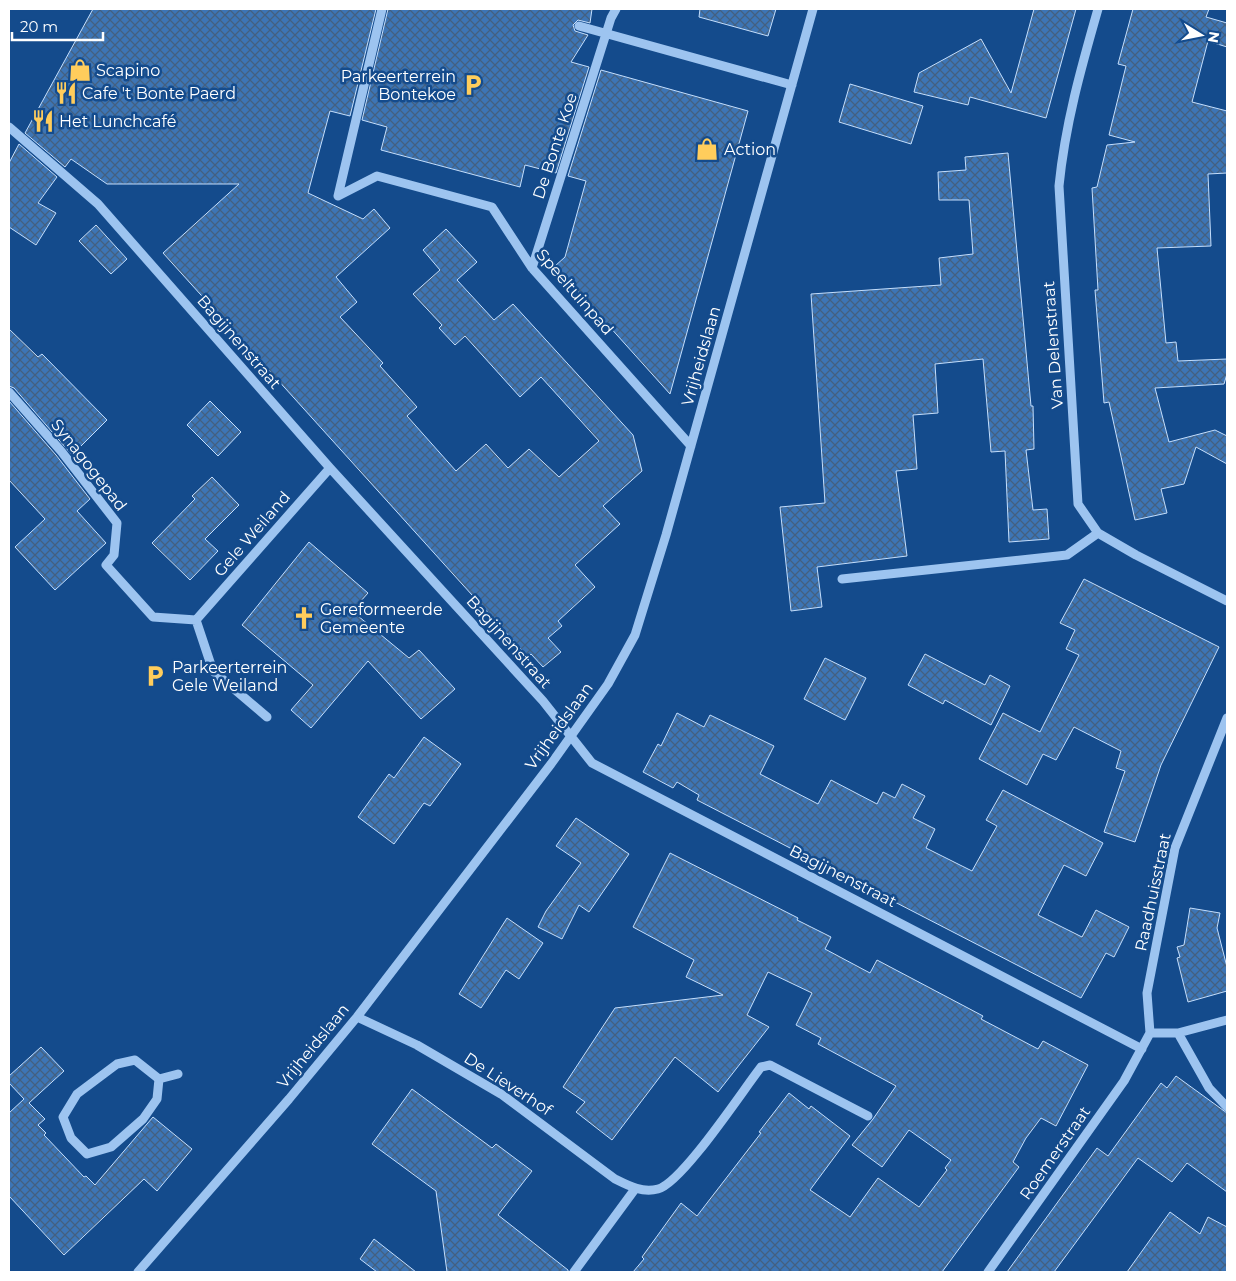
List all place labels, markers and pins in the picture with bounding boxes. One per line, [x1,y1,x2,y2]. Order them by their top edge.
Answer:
shop icon: Scapino [67,57,93,83]
place label: Scapino [96,61,160,80]
place label: Parkeerterrein Bontekoe [341,67,456,104]
parking icon: Parkeerterrein Bontekoe [460,72,486,98]
restaurant icon: Cafe 't Bonte Paerd [53,80,79,106]
place label: Cafe 't Bonte Paerd [82,84,236,103]
restaurant icon: Het Lunchcafé [30,108,56,134]
place label: Het Lunchcafé [59,112,176,131]
shop icon: Action [694,136,720,162]
place label: Action [724,140,776,159]
place label: Gereformeerde Gemeente [320,600,443,637]
church icon: Gereformeerde Gemeente [291,605,317,631]
place label: Parkeerterrein Gele Weiland [172,658,287,695]
parking icon: Parkeerterrein Gele Weiland [142,663,168,689]

